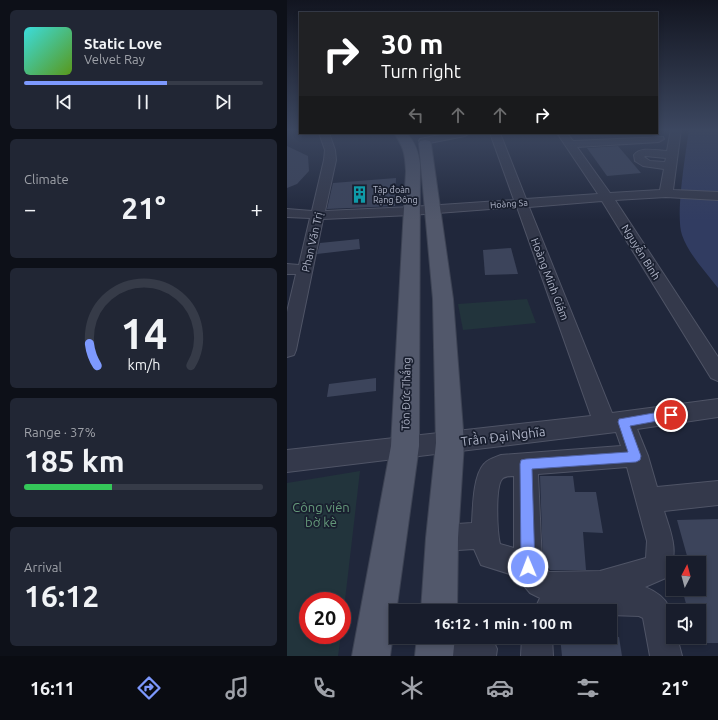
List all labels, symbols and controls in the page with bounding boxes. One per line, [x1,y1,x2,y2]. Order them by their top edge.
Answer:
icon: right [315,28,367,80]
text: 30 m [381,28,443,59]
text: Static Love [84,35,162,52]
text: Velvet Ray [84,52,145,66]
text: Turn right [381,61,461,81]
icon: previous [53,91,75,113]
icon: pause [132,91,154,113]
icon: next [212,91,234,113]
icon: left [405,104,427,126]
icon: ahead [447,104,469,126]
icon: ahead [489,104,511,126]
icon: right [531,104,553,126]
text: Climate [24,172,69,186]
building icon: Tập đoàn Rạng Đông [350,185,370,205]
place label: Tập đoàn Rạng Đông [373,185,418,206]
text: 21° [121,191,166,225]
text: − [24,196,36,221]
text: + [251,196,263,221]
street label: Hoàng Sa [490,198,528,210]
street label: Phan Văn Trị [299,211,326,273]
street label: Nguyễn Bình [619,222,663,282]
street label: Hoàng Minh Giám [529,236,571,322]
text: 14 [120,310,167,357]
text: km/h [127,357,160,373]
street label: Tôn Đức Thắng [398,357,413,431]
pin [654,398,688,432]
icon: arrive [660,404,682,426]
street label: Trần Đại Nghĩa [460,422,546,449]
text: Range · 37% [24,425,96,439]
text: 185 km [24,444,125,478]
park label: Công viên bờ kè [292,500,350,529]
position arrow [507,546,549,588]
north arrow [666,556,706,596]
map controls [666,556,706,644]
text: Arrival [24,560,62,574]
text: 16:12 [24,579,99,613]
speed limit sign: 20 [299,592,351,644]
button: sound [666,604,706,644]
text: 16:12 · 1 min · 100 m [434,615,572,632]
icon: directions [135,674,163,702]
icon: music [223,674,251,702]
icon: phone [310,674,338,702]
icon: climate [398,674,426,702]
icon: car [486,674,514,702]
icon: filters [574,674,602,702]
text: 16:11 [30,678,75,698]
text: 21° [661,678,688,698]

